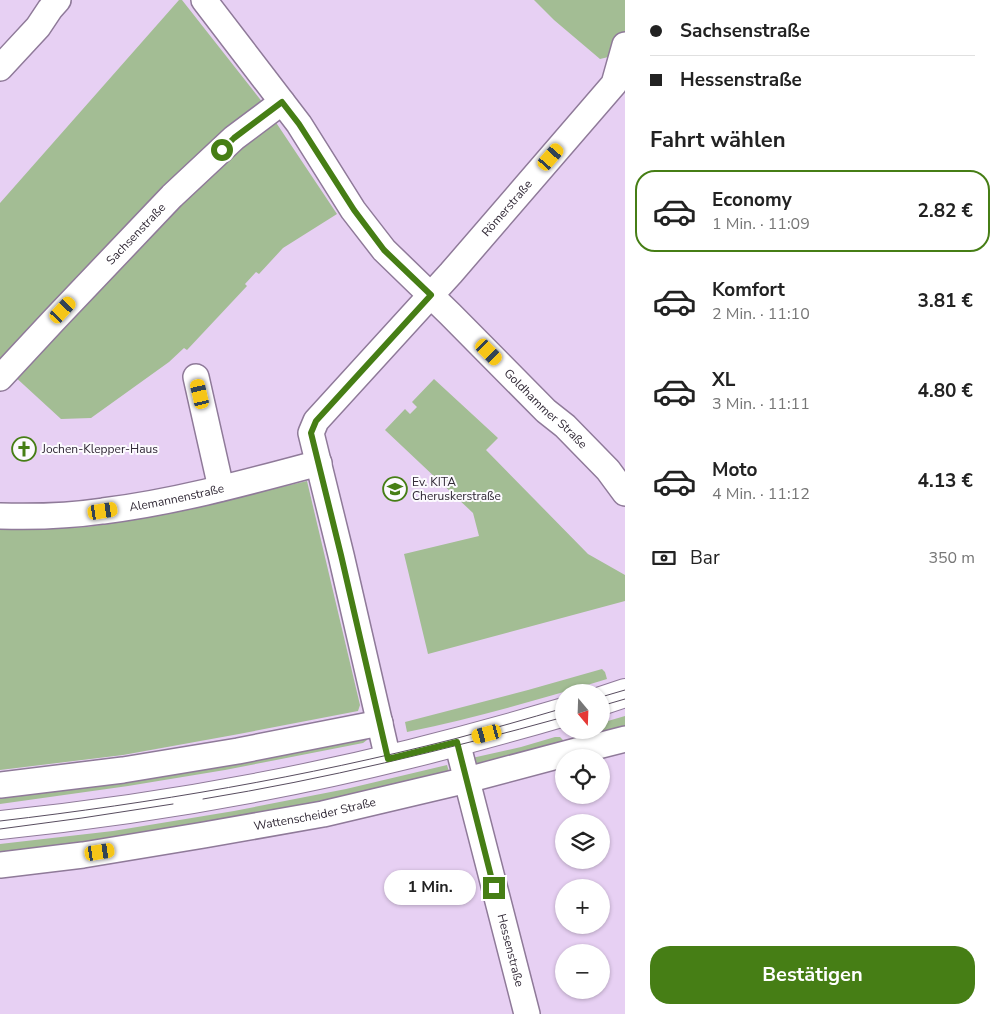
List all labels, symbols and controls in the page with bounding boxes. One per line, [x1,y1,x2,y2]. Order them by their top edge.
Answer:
text: Sachsenstraße [680,18,810,44]
text: Hessenstraße [680,67,802,93]
text: Fahrt wählen [650,125,786,155]
route start [211,139,233,161]
car [535,141,566,173]
street label: Römerstraße [478,176,536,240]
text: Economy [712,187,792,213]
icon: car [652,189,697,234]
text: 2.82 € [918,198,973,224]
street label: Sachsenstraße [103,200,169,268]
text: 1 Min. · 11:09 [712,213,810,235]
text: Komfort [712,277,785,303]
icon: car [652,279,697,324]
text: 3.81 € [918,288,973,314]
car [47,294,78,326]
text: 2 Min. · 11:10 [712,303,810,325]
car [473,336,504,368]
street label: Goldhammer Straße [501,365,591,452]
text: XL [712,367,735,393]
icon: car [652,369,697,414]
car [189,378,210,410]
text: 4.80 € [918,378,973,404]
text: 3 Min. · 11:11 [712,393,810,415]
church icon: Jochen-Klepper-Haus [11,436,37,462]
place label: Jochen-Klepper-Haus [41,441,158,457]
text: Moto [712,457,758,483]
icon: car [652,459,697,504]
text: 4.13 € [918,468,973,494]
place label: Ev. KITA Cheruskerstraße [412,474,501,504]
school or university icon: Ev. KITA Cheruskerstraße [382,476,408,502]
street label: Alemannenstraße [128,480,226,515]
text: 4 Min. · 11:12 [712,483,810,505]
car [87,501,118,521]
icon: cash [650,544,678,572]
text: Bar [690,545,720,571]
text: 350 m [928,547,975,569]
north arrow [555,684,610,739]
map controls [555,684,610,999]
car [470,723,503,745]
button: locate [555,749,610,804]
street label: Wattenscheider Straße [252,794,378,834]
button: layers [555,814,610,869]
car [84,842,115,862]
callout: 1 Min. [384,870,476,906]
text: 1 Min. [407,876,453,898]
route end [483,877,505,899]
button: + [555,879,610,934]
street label: Hessenstraße [494,912,528,988]
button: − [555,944,610,999]
button: Bestätigen [650,946,975,1004]

